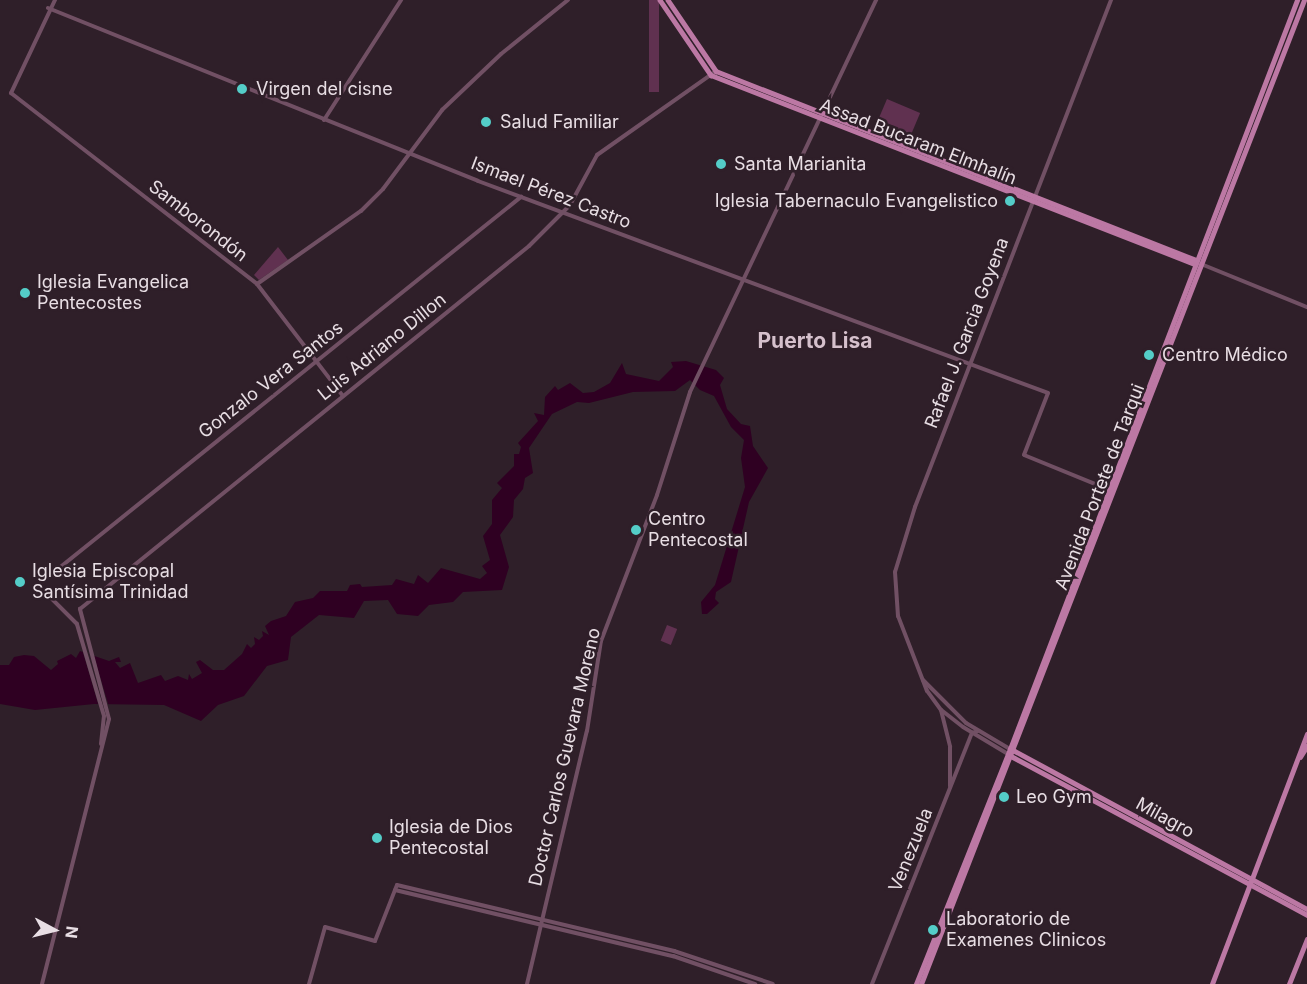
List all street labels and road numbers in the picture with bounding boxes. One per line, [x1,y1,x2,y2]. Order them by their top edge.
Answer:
street label: Assad Bucaram Elmhalín [816,94,1020,190]
street label: Ismael Pérez Castro [468,153,634,233]
street label: Samborondón [144,176,252,266]
street label: Rafael J. Garcia Goyena [921,235,1013,431]
street label: Luis Adriano Dillon [314,289,450,405]
street label: Gonzalo Vera Santos [194,317,348,443]
street label: Avenida Portete de Tarqui [1051,381,1149,593]
street label: Doctor Carlos Guevara Moreno [525,626,605,888]
street label: Milagro [1132,793,1198,843]
street label: Venezuela [884,805,938,895]

